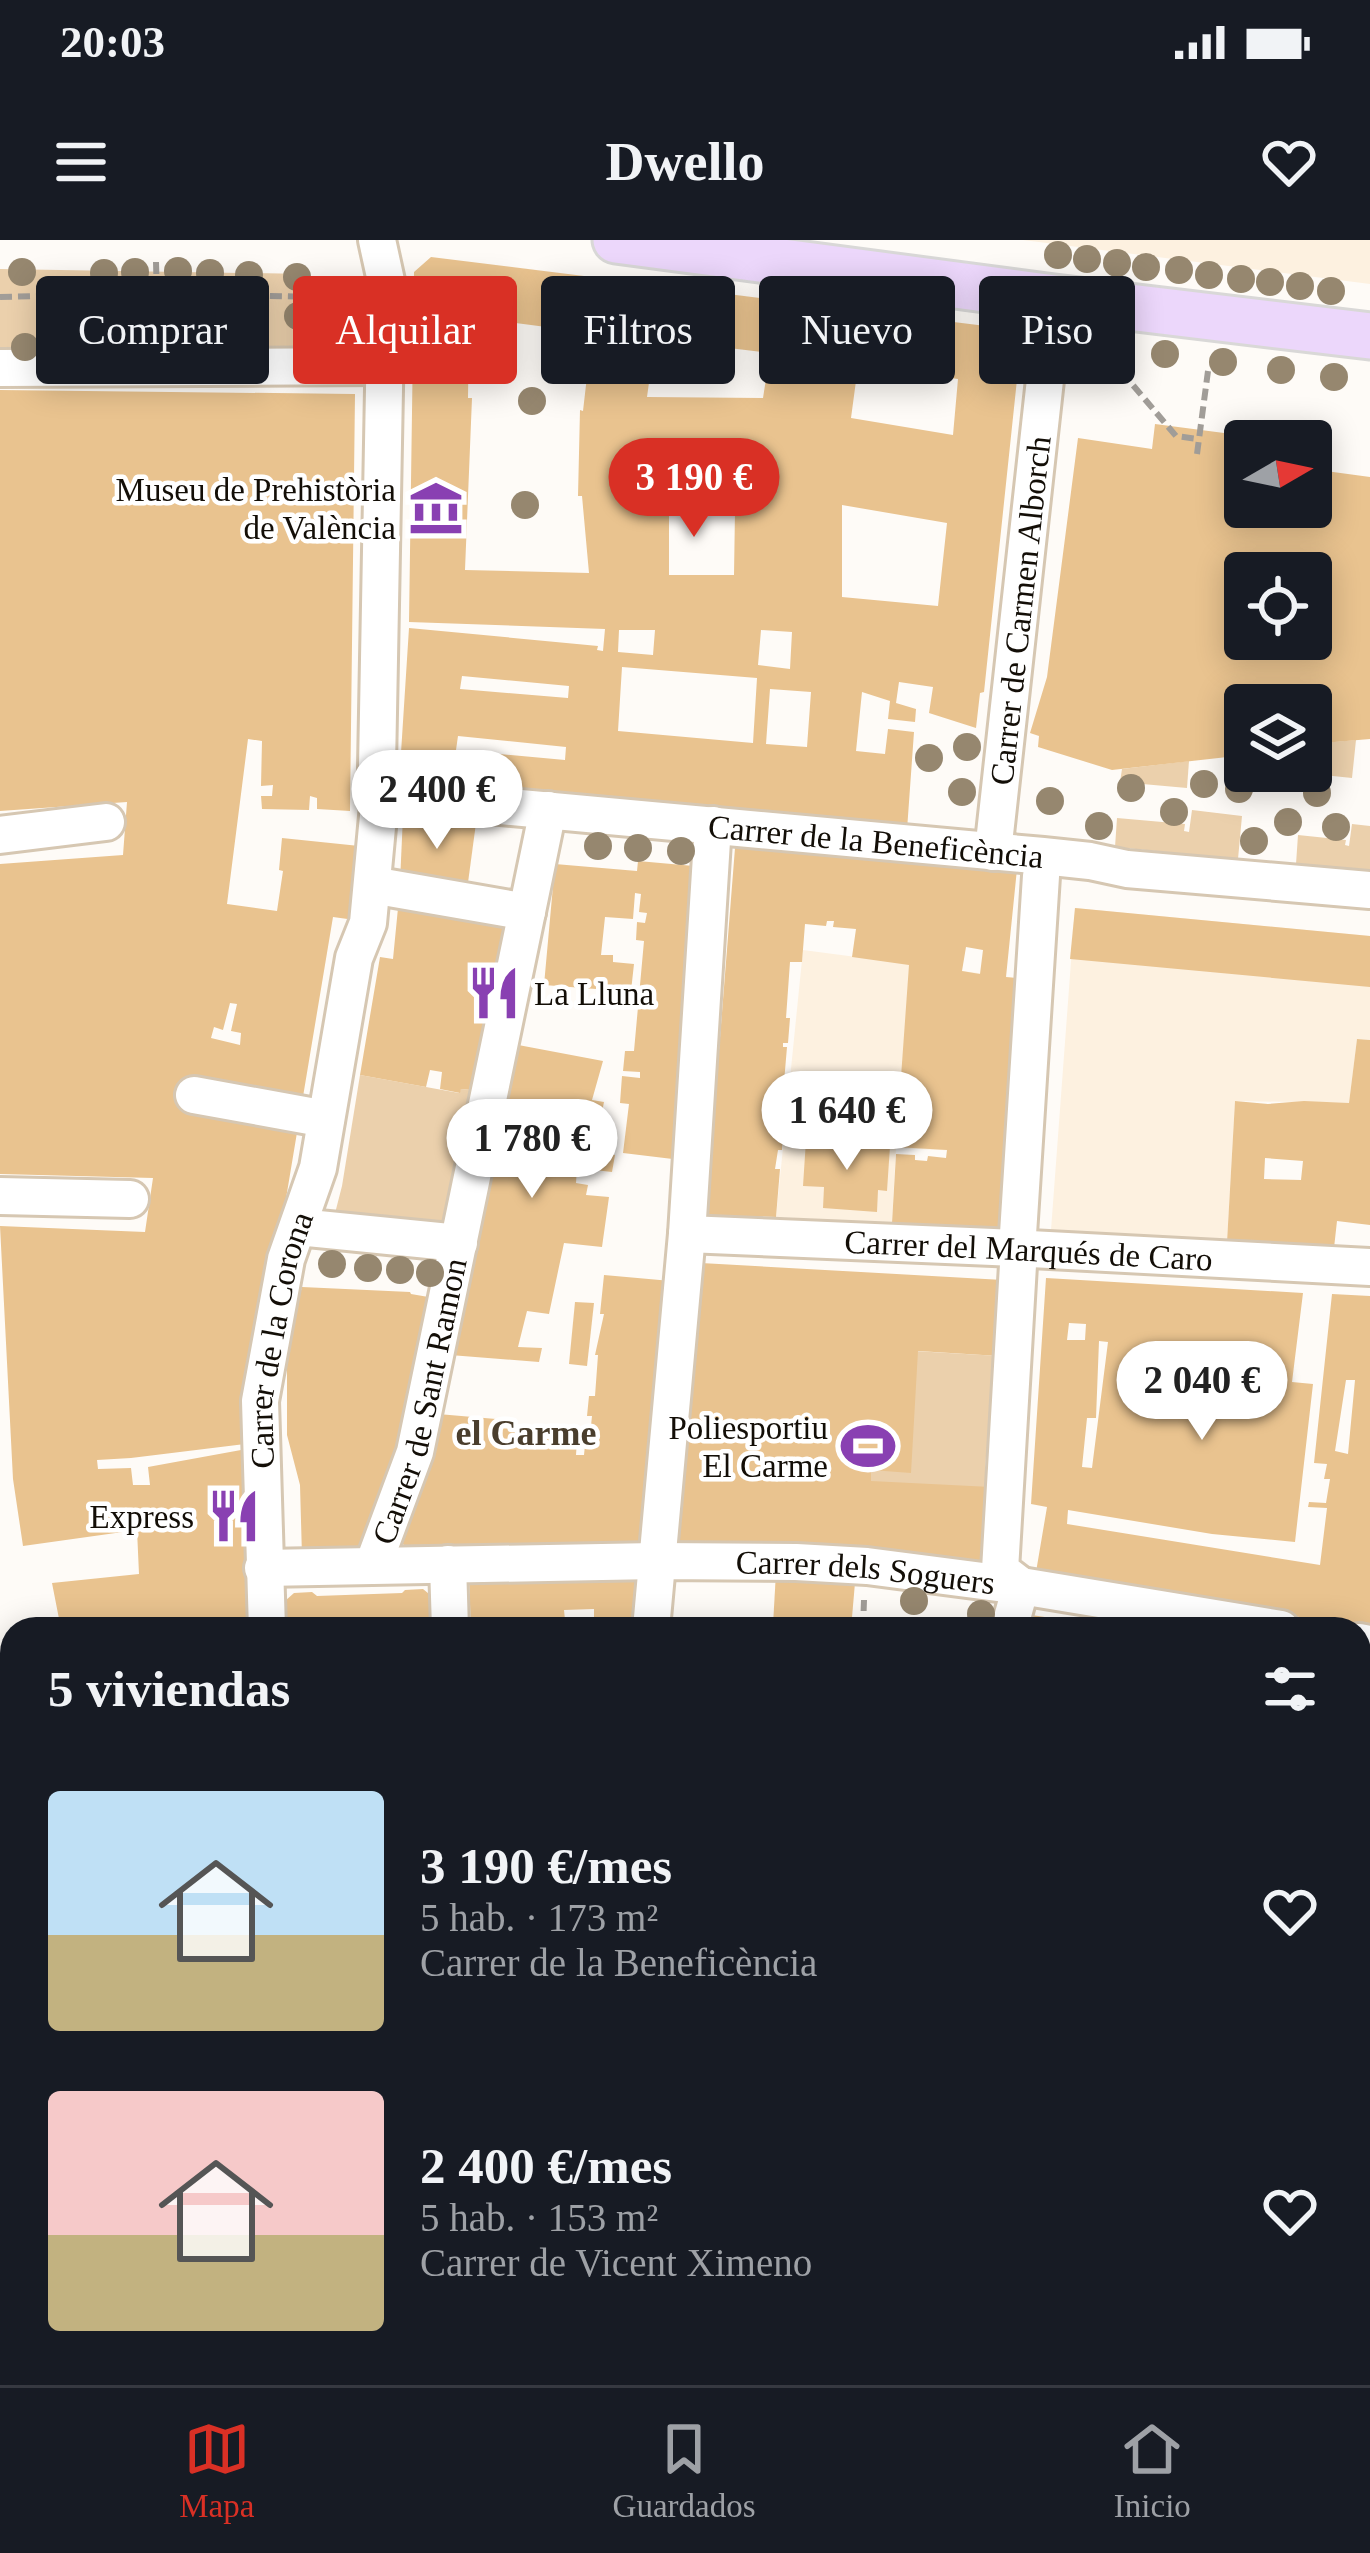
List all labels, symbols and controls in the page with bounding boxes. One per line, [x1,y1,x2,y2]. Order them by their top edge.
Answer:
text: 20:03 [60,17,165,67]
icon: menu [48,129,114,195]
icon: heart [1256,129,1322,195]
text: Dwello [606,132,764,192]
chip: Comprar [36,276,269,384]
chip: Alquilar [293,276,517,384]
chip: Filtros [541,276,735,384]
chip: Nuevo [759,276,955,384]
chip: Piso [979,276,1135,384]
north arrow [1224,420,1332,528]
map controls [1224,420,1332,792]
street label: Carrer de Carmen Alborch [983,434,1058,787]
pin: 3 190 € [583,438,805,540]
text: 3 190 € [636,455,753,498]
place label: Museu de Prehistòria de València [116,472,396,546]
museum icon: Museu de Prehistòria de València [407,479,465,537]
button: locate [1224,552,1332,660]
button: layers [1224,684,1332,792]
pin: 2 400 € [326,750,548,852]
text: 2 400 € [379,767,496,810]
street label: Carrer de la Beneficència [707,808,1045,875]
restaurant icon: La Lluna [465,964,523,1022]
place label: La Lluna [534,976,654,1012]
pin: 1 640 € [736,1071,958,1173]
text: 1 640 € [789,1088,906,1131]
pin: 1 780 € [421,1099,643,1201]
text: 1 780 € [474,1116,591,1159]
street label: Carrer de la Corona [243,1207,320,1469]
street label: Carrer del Marqués de Caro [844,1224,1214,1278]
street label: Carrer de Sant Ramon [365,1255,474,1549]
pin: 2 040 € [1091,1341,1313,1443]
text: 2 040 € [1144,1358,1261,1401]
place label: Poliesportiu El Carme [668,1410,828,1484]
district label: el Carme [456,1413,596,1453]
sports icon: Poliesportiu El Carme [839,1417,897,1475]
restaurant icon: Express [205,1487,263,1545]
place label: Express [90,1499,194,1535]
street label: Carrer dels Soguers [736,1545,997,1601]
icon: filters [1257,1656,1323,1722]
text: 5 viviendas [48,1661,290,1717]
text: 3 190 €/mes [420,1838,672,1894]
icon: home [144,1839,288,1983]
icon: heart [1257,1878,1323,1944]
text: 5 hab. · 173 m² [420,1896,658,1939]
text: Carrer de la Beneficència [420,1941,817,1984]
text: 2 400 €/mes [420,2138,672,2194]
icon: home [144,2139,288,2283]
icon: heart [1257,2178,1323,2244]
text: 5 hab. · 153 m² [420,2196,658,2239]
text: Carrer de Vicent Ximeno [420,2241,812,2284]
tab: Mapa [179,2416,254,2525]
tab: Guardados [613,2416,756,2525]
tab: Inicio [1114,2416,1191,2525]

